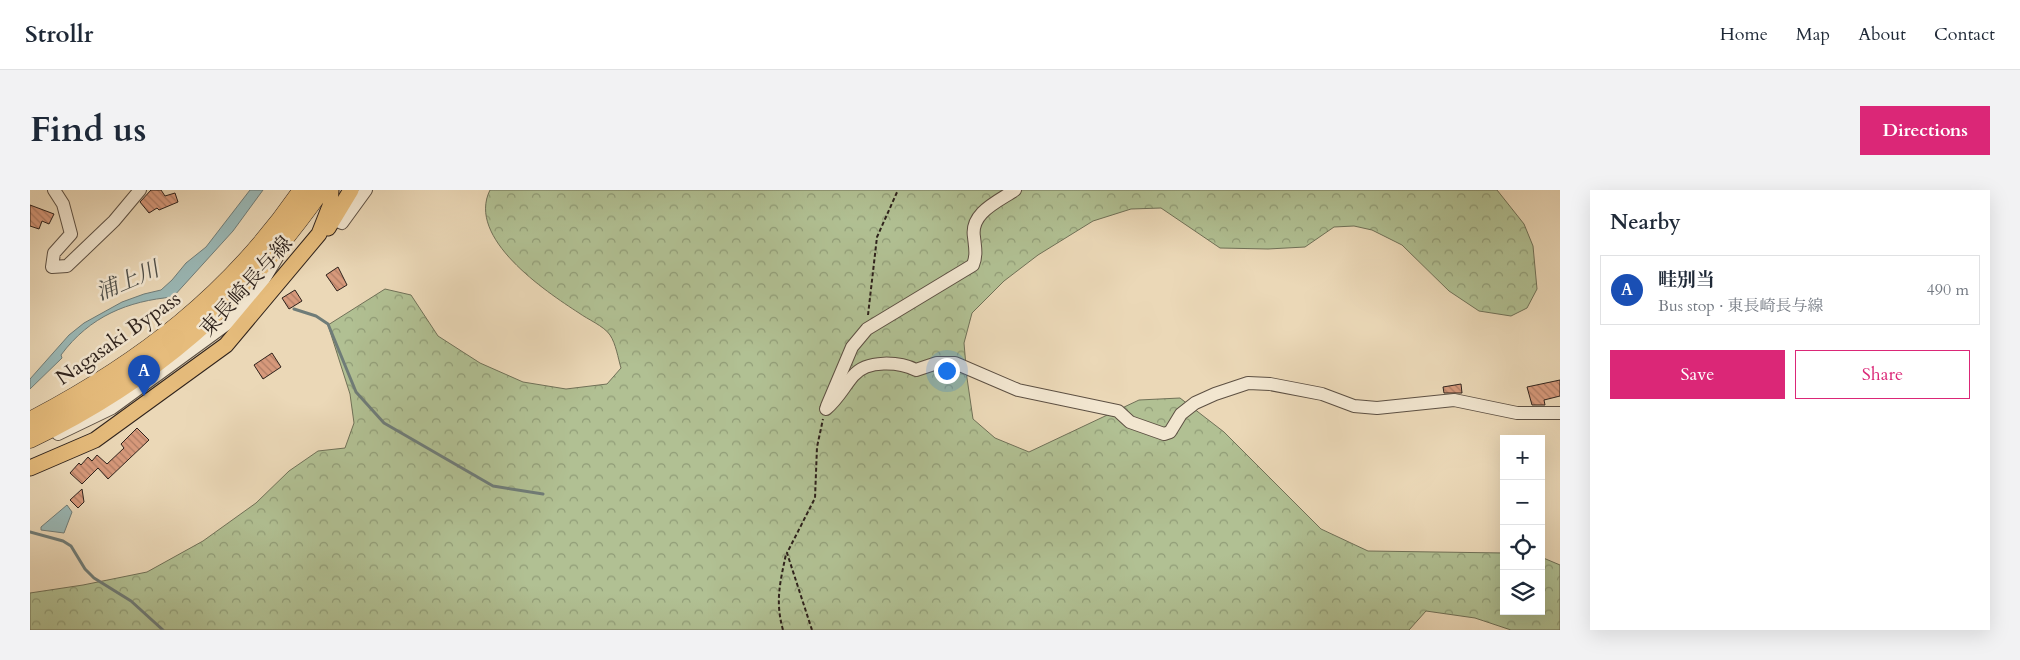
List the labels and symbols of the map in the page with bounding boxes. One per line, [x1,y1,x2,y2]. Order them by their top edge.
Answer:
street label: 東長崎長与線 [193,230,299,343]
water label: 浦上川 [91,253,165,308]
street label: Nagasaki Bypass [50,285,187,392]
pin: A [128,355,160,396]
your location [934,358,960,384]

